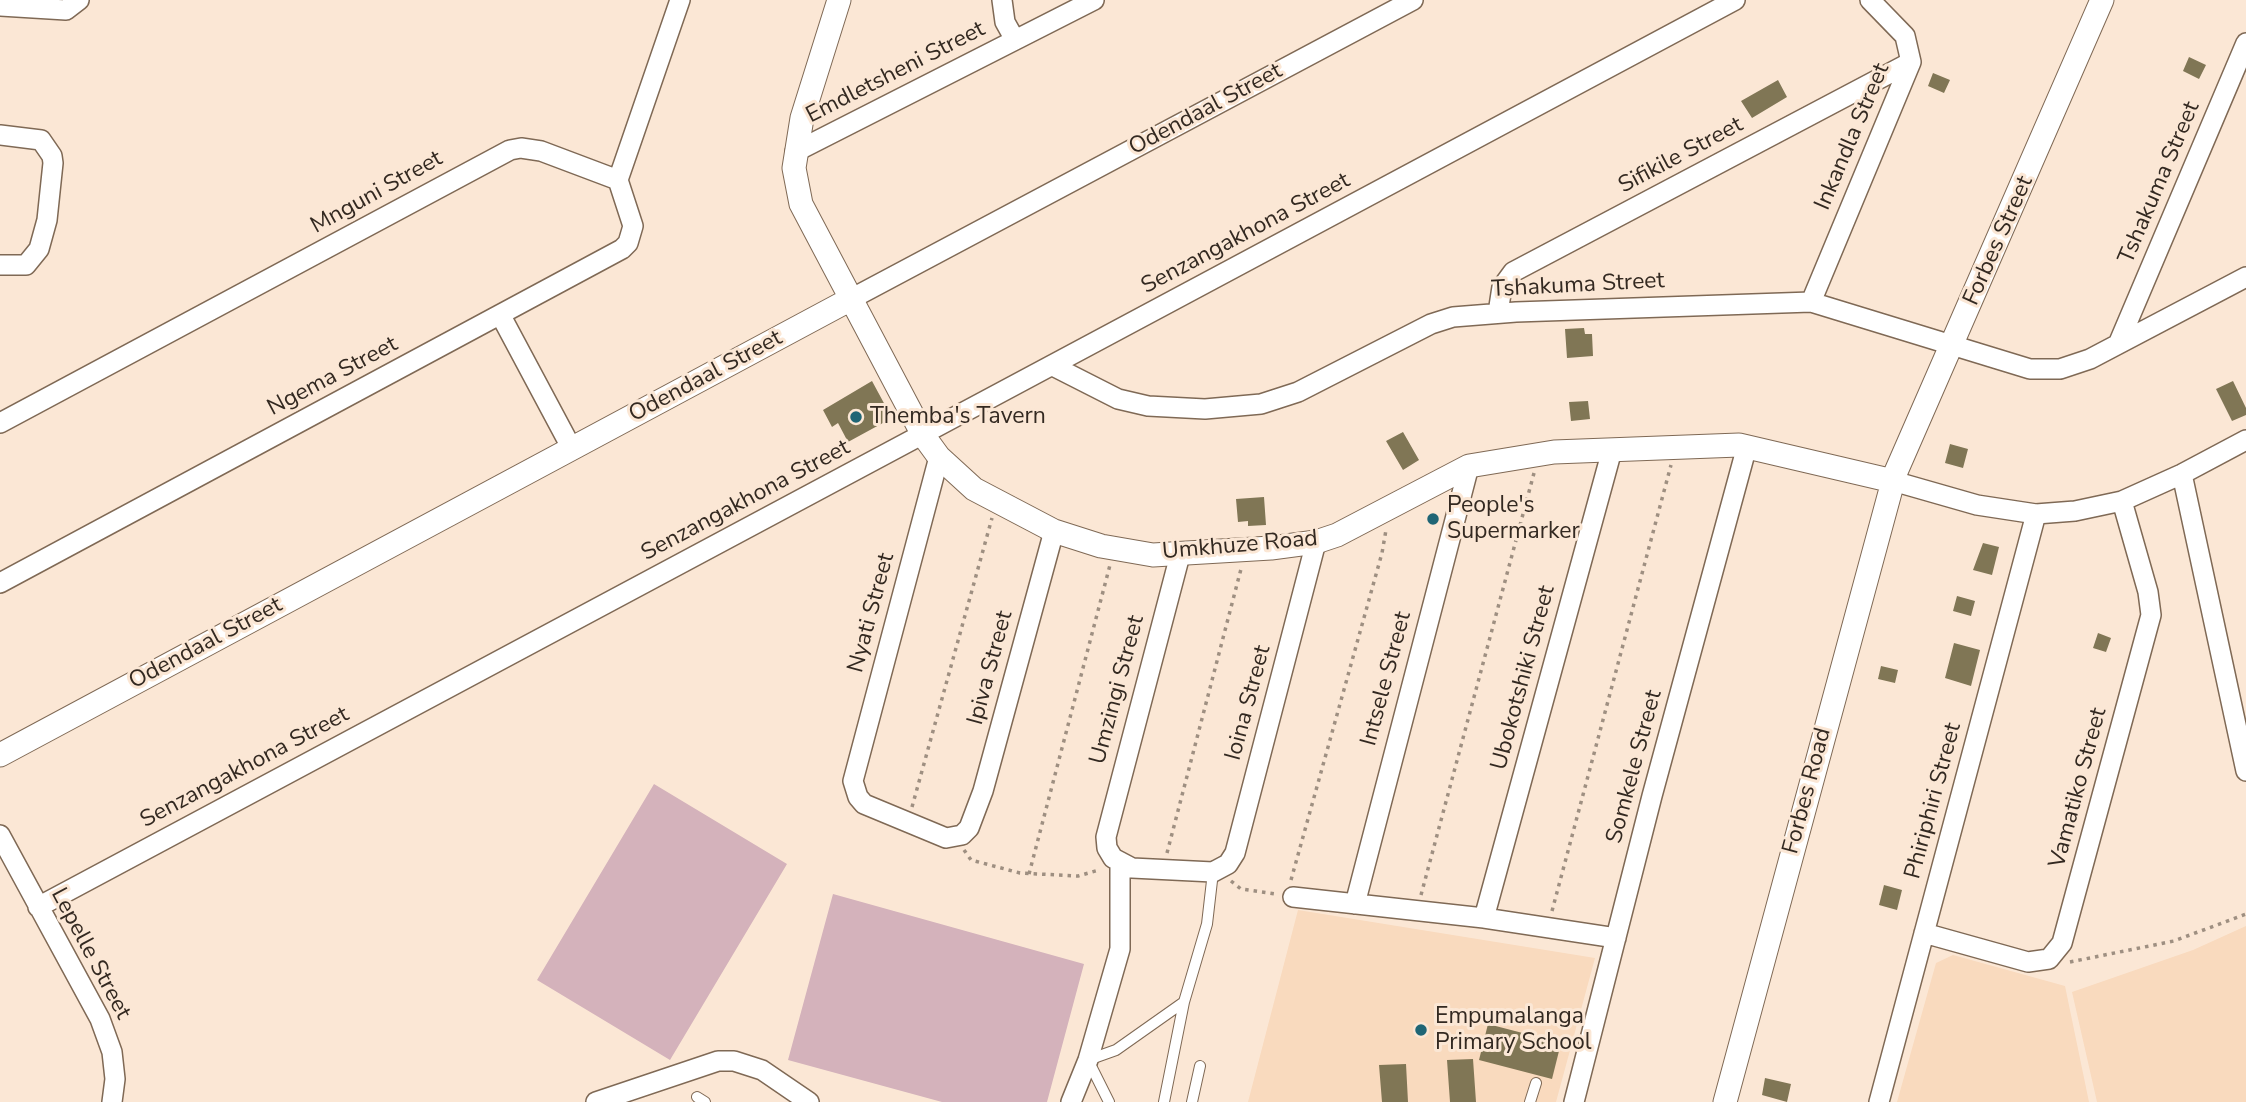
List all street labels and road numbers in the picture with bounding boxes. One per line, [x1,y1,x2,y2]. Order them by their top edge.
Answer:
street label: Emdletsheni Street [802,16,990,130]
street label: Odendaal Street [1125,58,1287,162]
street label: Inkandla Street [1810,60,1896,214]
street label: Tshakuma Street [2113,98,2207,268]
street label: Sifikile Street [1614,112,1748,200]
street label: Mnguni Street [306,145,448,241]
street label: Senzangakhona Street [1137,167,1355,301]
street label: Forbes Street [1958,172,2040,310]
street label: Tshakuma Street [1491,268,1665,304]
street label: Odendaal Street [625,325,787,429]
street label: Ngema Street [263,331,403,423]
street label: Senzangakhona Street [637,434,855,568]
street label: Umkhuze Road [1161,525,1319,567]
street label: Nyati Street [843,550,901,676]
street label: Ubokotshiki Street [1486,583,1562,773]
street label: Odendaal Street [125,592,287,696]
street label: Ipiva Street [963,608,1019,728]
street label: Intsele Street [1356,609,1418,749]
street label: Umzingi Street [1085,613,1151,767]
street label: Ioina Street [1220,642,1278,764]
street label: Somkele Street [1601,687,1669,847]
street label: Senzangakhona Street [136,701,354,835]
street label: Vamatiko Street [2044,705,2114,871]
street label: Phiriphiri Street [1900,720,1968,882]
street label: Forbes Road [1778,725,1838,857]
street label: Lepelle Street [44,884,136,1024]

